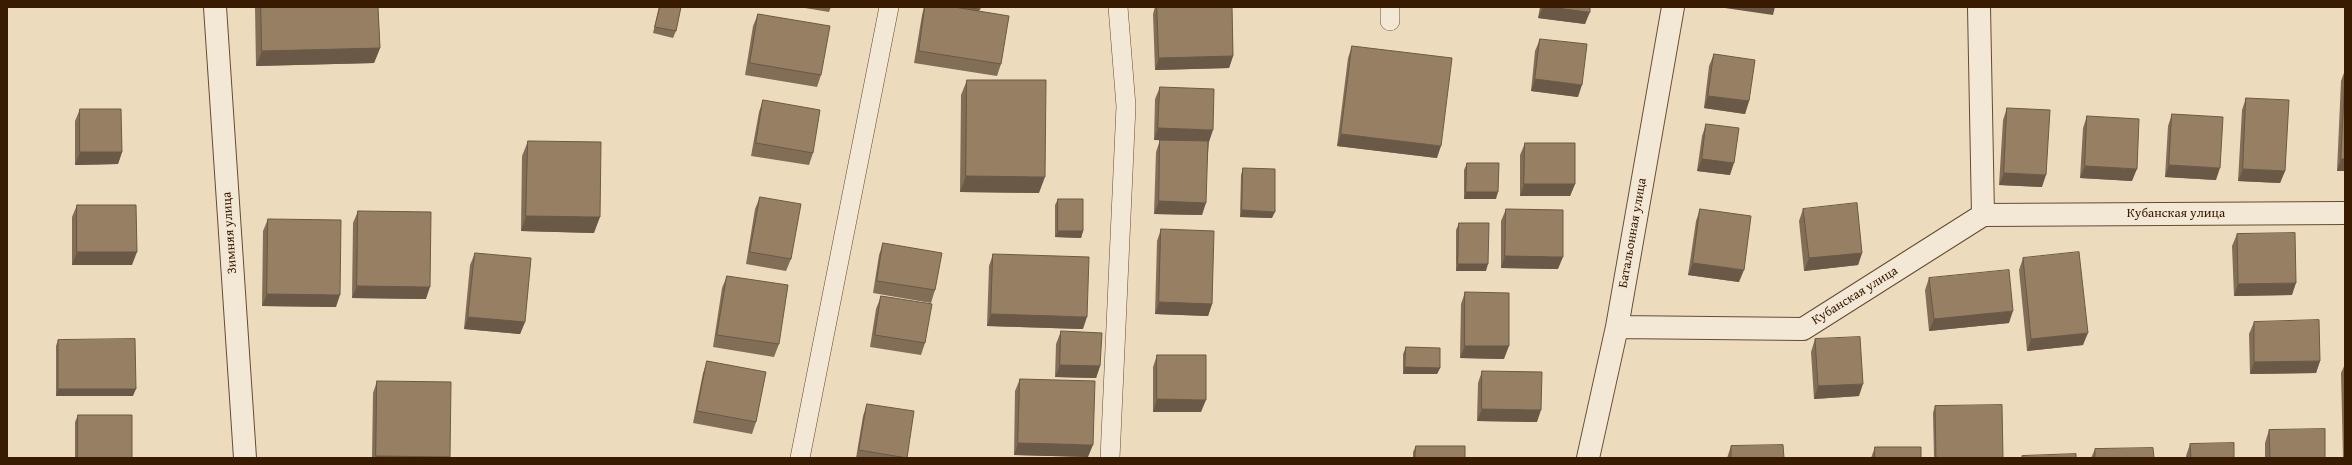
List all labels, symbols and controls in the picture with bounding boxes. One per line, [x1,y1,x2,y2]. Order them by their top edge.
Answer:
street label: Батальонная улица [1616,177,1650,289]
street label: Зимняя улица [219,191,241,275]
street label: Кубанская улица [2127,206,2225,222]
street label: Кубанская улица [1809,263,1901,329]

